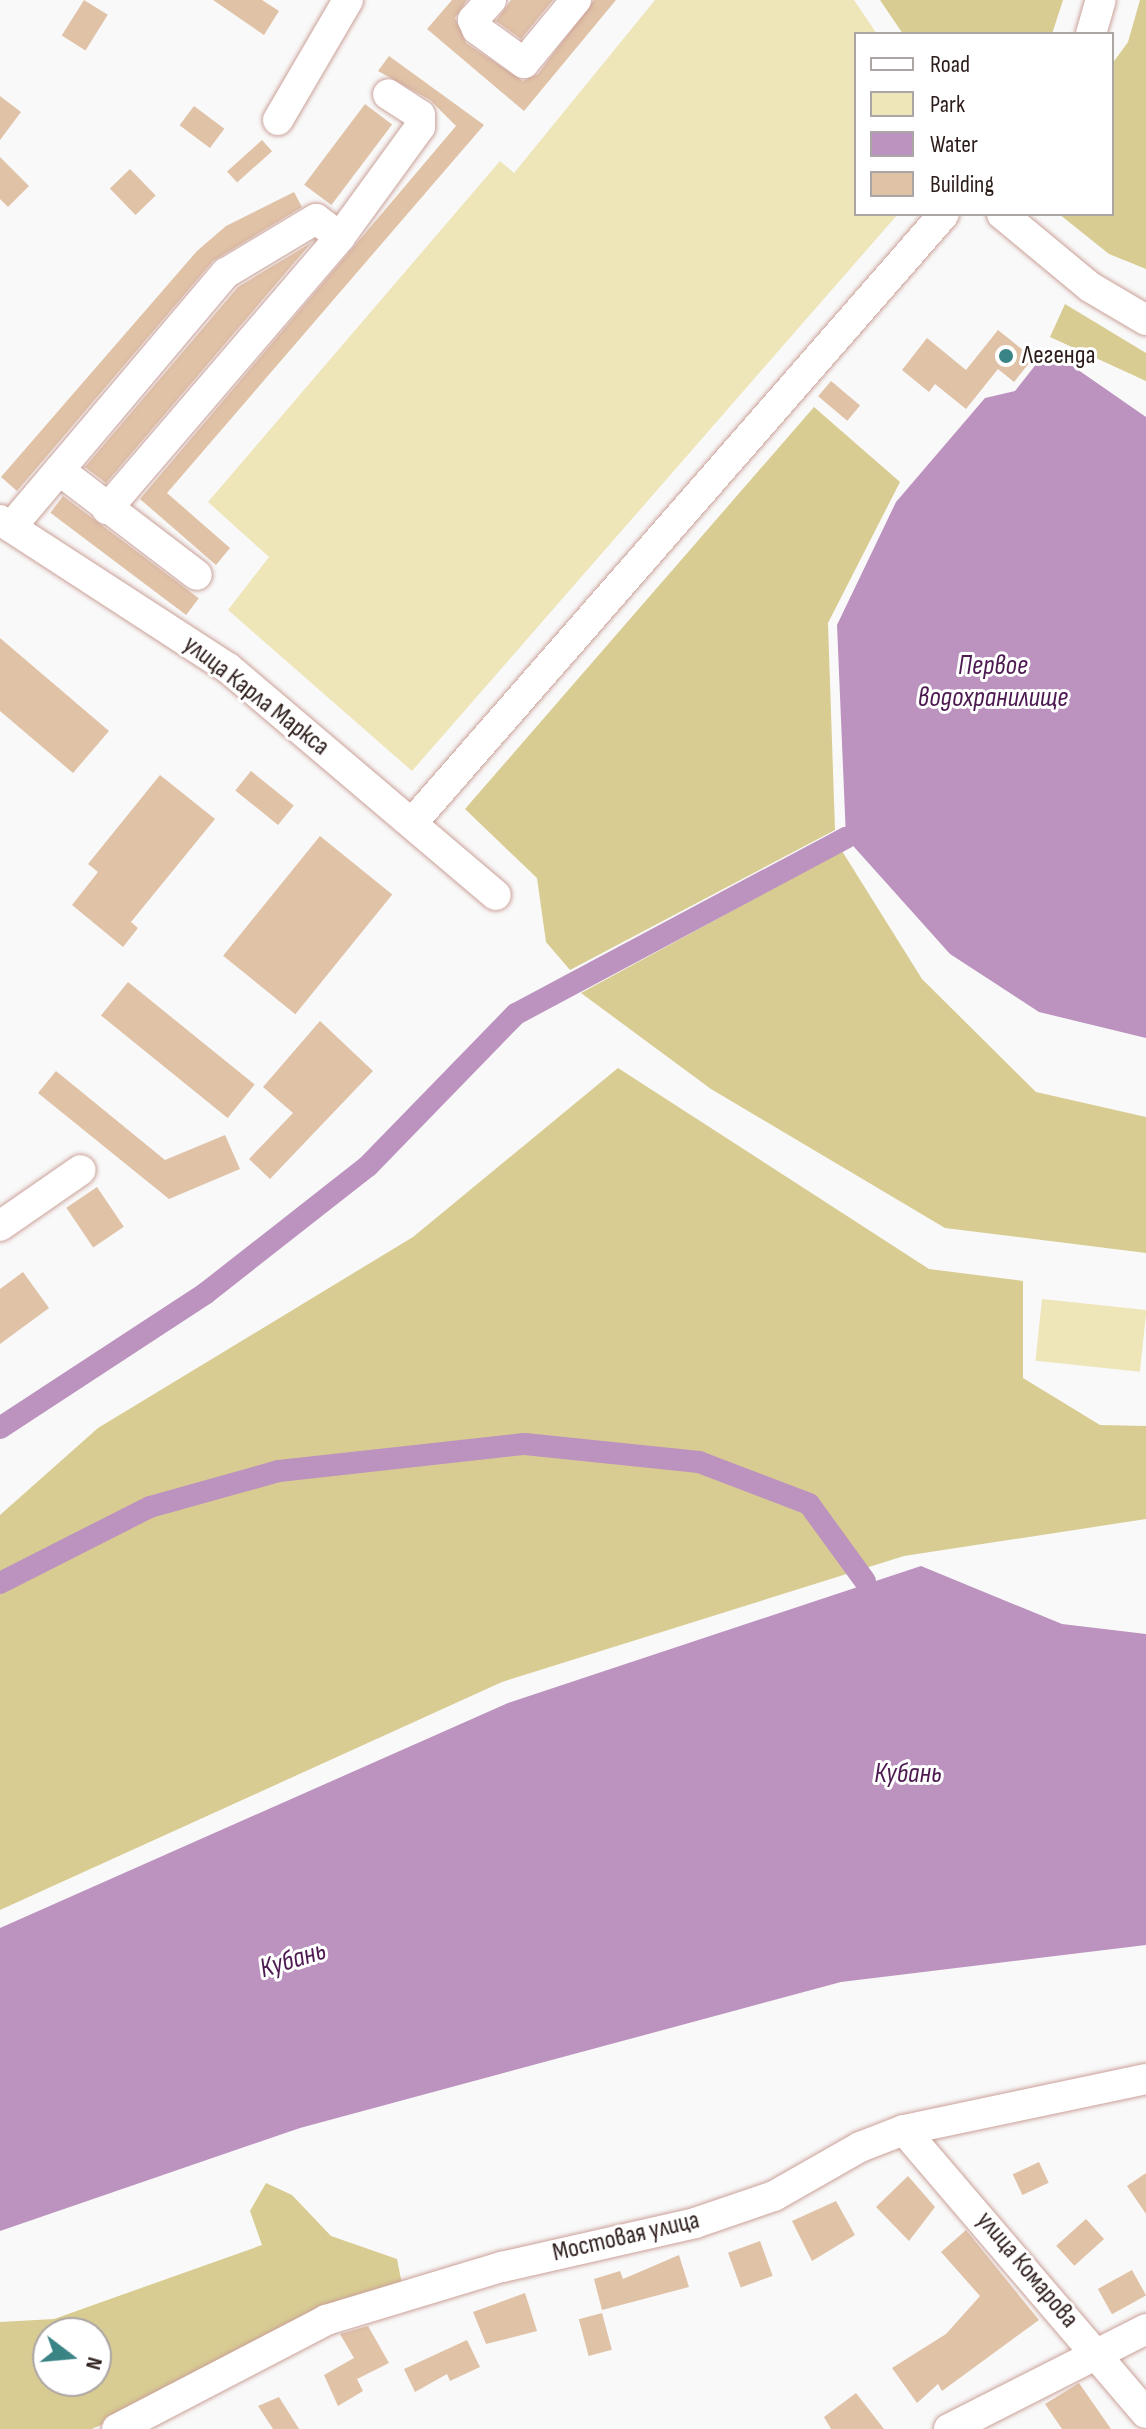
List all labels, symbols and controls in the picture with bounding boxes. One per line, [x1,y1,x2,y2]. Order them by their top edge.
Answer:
legend [854,32,1114,216]
text: Road [930,50,970,79]
text: Park [930,90,965,119]
text: Water [930,130,978,159]
text: Building [930,170,994,199]
place label: Легенда [1022,340,1095,372]
marker: Легенда [997,347,1015,365]
street label: улица Карла Маркса [177,629,335,763]
water label: Первое водохранилище [918,649,1068,715]
water label: Кубань [874,1757,942,1791]
water label: Кубань [256,1934,330,1986]
street label: Мостовая улица [550,2205,702,2269]
street label: улица Комарова [969,2206,1085,2334]
north arrow [32,2317,112,2397]
text: N [79,2354,108,2373]

